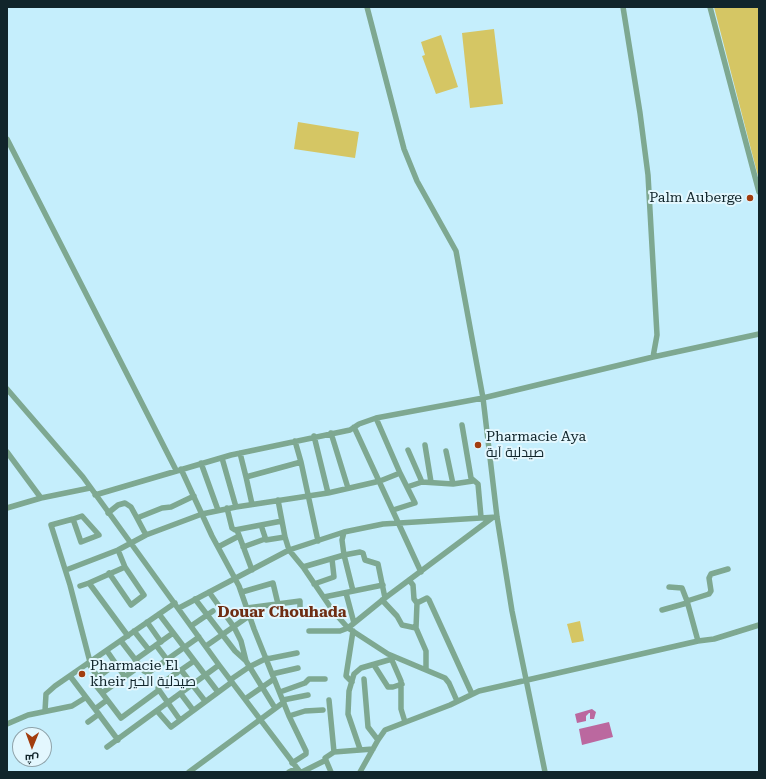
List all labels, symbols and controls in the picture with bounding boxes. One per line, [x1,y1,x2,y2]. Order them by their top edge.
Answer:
place label: Palm Auberge [649,190,742,206]
marker: Palm Auberge [745,193,755,203]
place label: Pharmacie Aya صيدلية اَية [486,429,586,462]
marker: Pharmacie Aya صيدلية اَية [473,440,483,450]
district label: Douar Chouhada [218,604,346,622]
place label: Pharmacie El kheir صيدلية الخير [90,658,196,690]
marker: Pharmacie El kheir صيدلية الخير [77,669,87,679]
north arrow [12,727,52,767]
text: ش [25,752,39,765]

